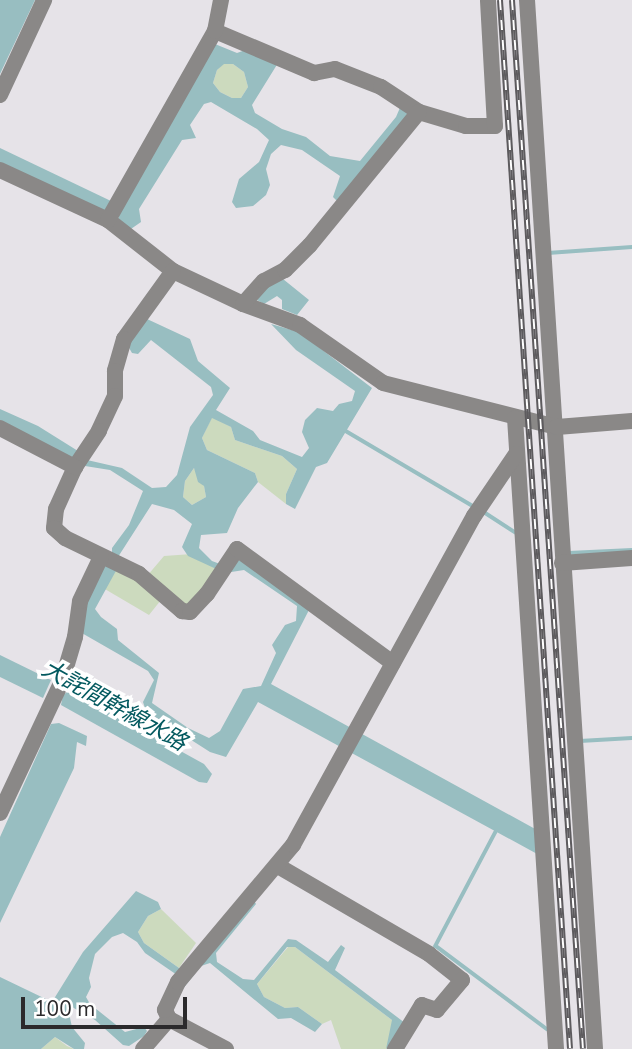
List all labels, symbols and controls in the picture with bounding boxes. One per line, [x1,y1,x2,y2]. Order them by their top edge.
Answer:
water label: 大詫間幹線水路 [37,655,191,757]
scale bar [24,982,191,1026]
text: 100 m [34,995,95,1023]

